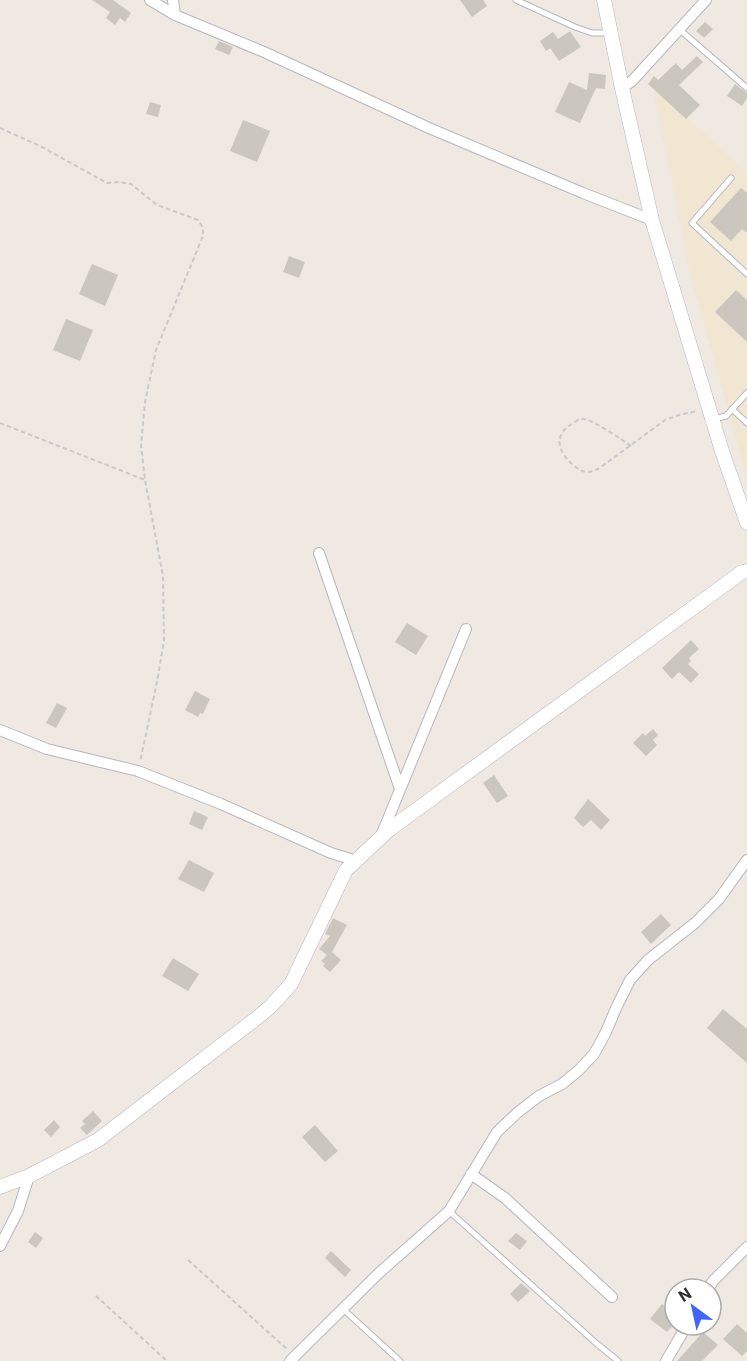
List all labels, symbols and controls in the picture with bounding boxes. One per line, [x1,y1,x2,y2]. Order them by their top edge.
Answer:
north arrow [663,1277,723,1337]
text: N [675,1284,695,1306]

